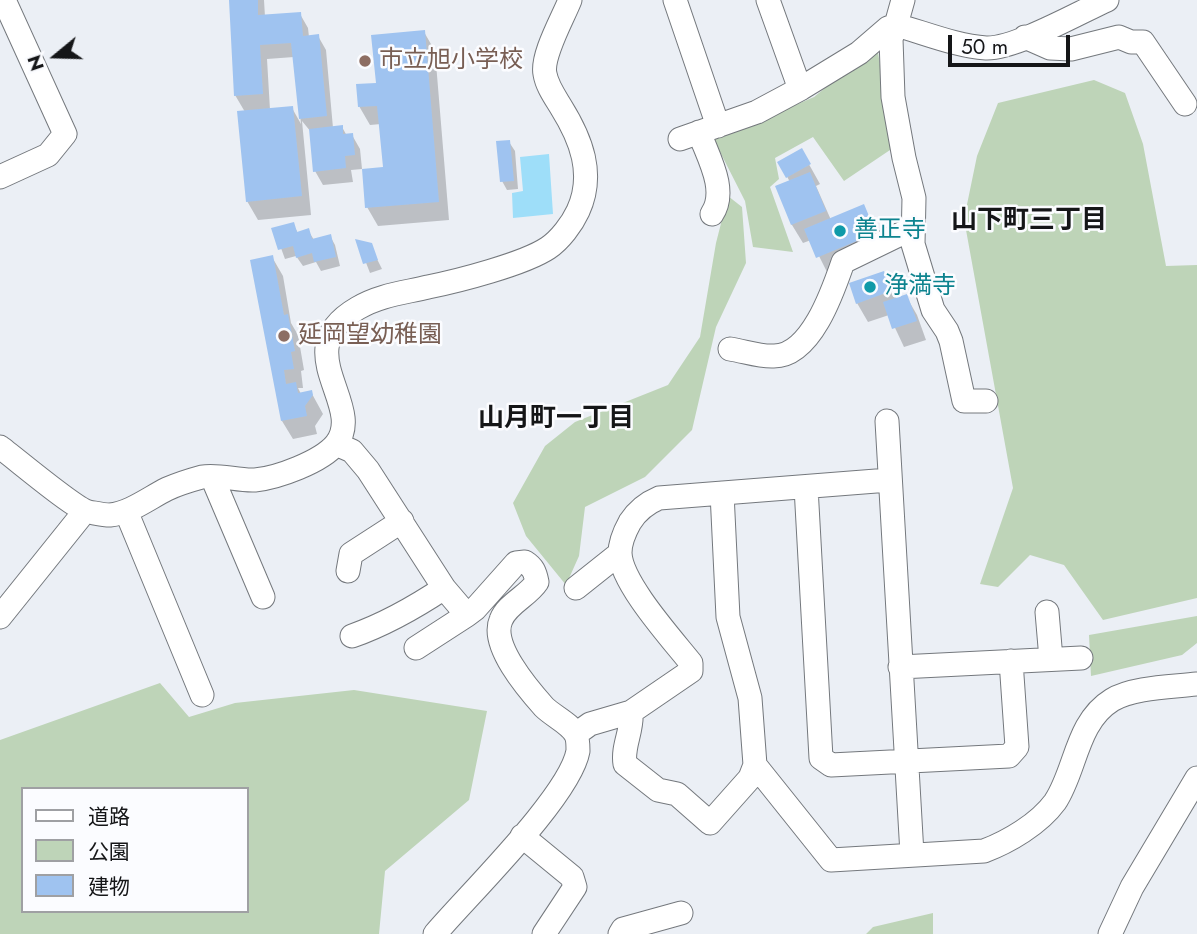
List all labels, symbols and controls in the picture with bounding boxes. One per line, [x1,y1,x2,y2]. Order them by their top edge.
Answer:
north arrow [21,21,91,91]
scale bar [952,21,1074,65]
text: 50 m [961,32,1008,62]
place label: 市立旭小学校 [379,47,523,75]
text: N [20,51,51,75]
marker: 市立旭小学校 [357,53,373,69]
district label: 山下町三丁目 [951,206,1107,238]
place label: 善正寺 [854,217,926,245]
marker: 善正寺 [832,223,848,239]
place label: 浄満寺 [884,273,956,301]
marker: 浄満寺 [862,279,878,295]
place label: 延岡望幼稚園 [298,322,442,350]
marker: 延岡望幼稚園 [276,328,292,344]
district label: 山月町一丁目 [478,404,634,436]
legend [21,787,248,913]
text: 道路 [88,802,130,832]
text: 公園 [88,837,130,867]
text: 建物 [88,872,130,902]

